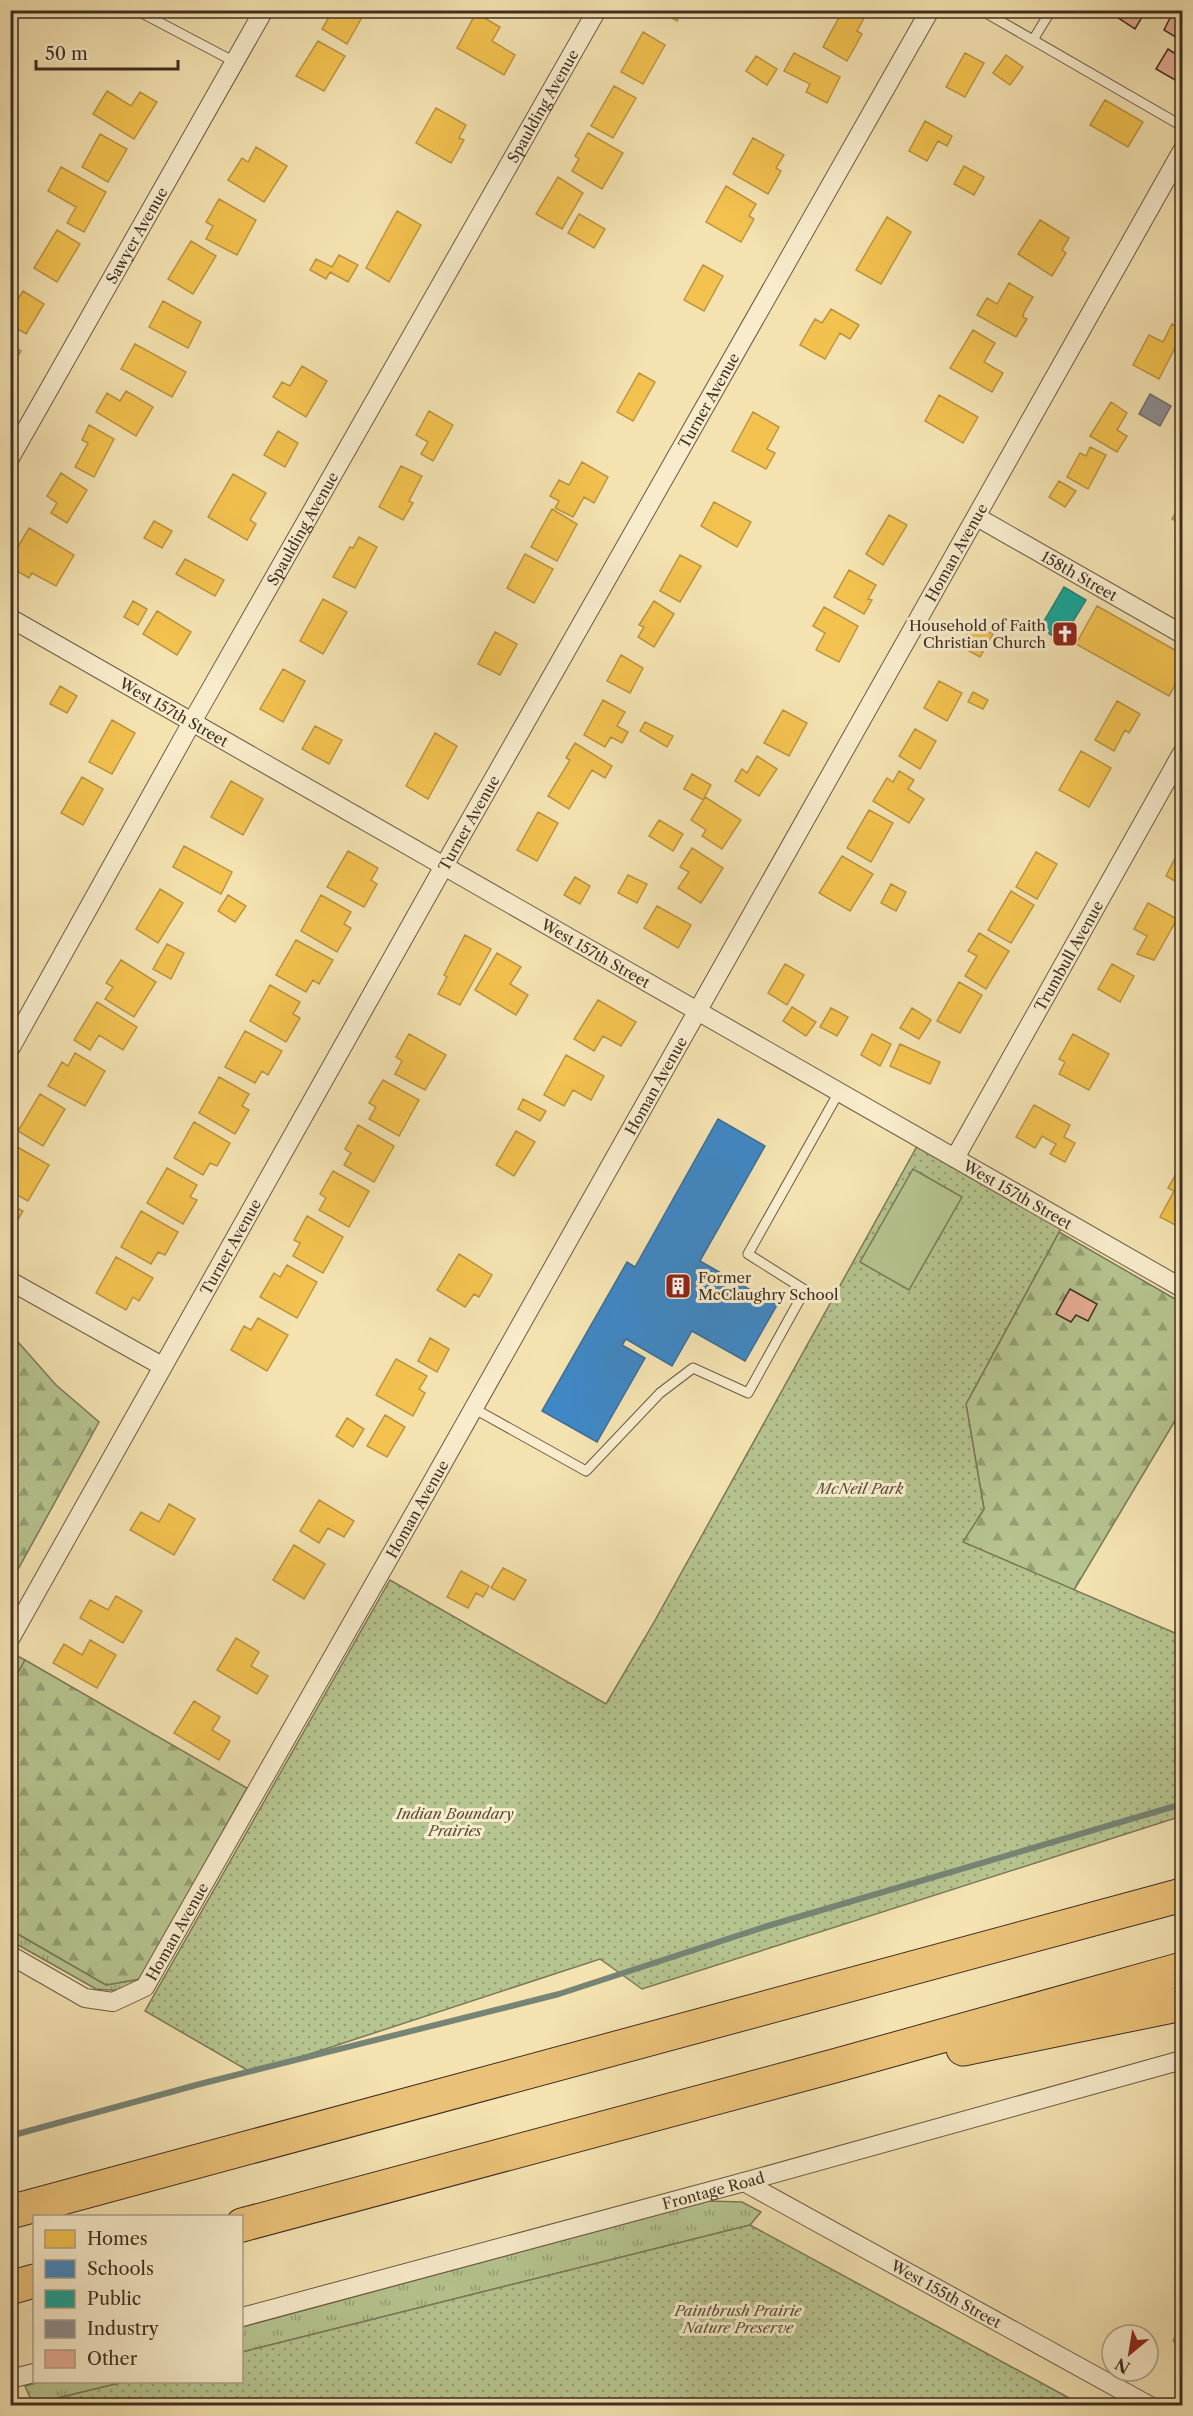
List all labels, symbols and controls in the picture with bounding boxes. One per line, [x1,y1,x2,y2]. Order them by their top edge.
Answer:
scale bar [36,33,178,71]
text: 50 m [45,43,88,65]
street label: Spaulding Avenue [503,46,582,166]
street label: Sawyer Avenue [101,184,171,287]
street label: Turner Avenue [674,349,743,451]
street label: Spaulding Avenue [262,468,342,589]
street label: Homan Avenue [921,500,991,605]
street label: 158th Street [1038,546,1122,605]
place label: Household of Faith Christian Church [909,616,1047,652]
church icon: Household of Faith Christian Church [1050,619,1080,649]
street label: West 157th Street [115,673,233,751]
street label: Turner Avenue [434,772,503,874]
street label: Trumbull Avenue [1030,897,1107,1014]
street label: West 157th Street [537,914,654,992]
street label: Homan Avenue [620,1033,691,1138]
street label: West 157th Street [959,1155,1076,1233]
street label: Turner Avenue [196,1195,265,1298]
place label: Former McClaughry School [698,1268,839,1304]
building icon: Former McClaughry School [663,1271,693,1301]
street label: Homan Avenue [381,1457,452,1561]
park label: McNeil Park [815,1479,904,1498]
park label: Indian Boundary Prairies [395,1804,514,1840]
street label: Homan Avenue [141,1879,212,1984]
street label: Frontage Road [660,2167,766,2213]
legend [33,2215,243,2383]
text: Homes [87,2228,148,2250]
street label: West 155th Street [887,2255,1005,2332]
text: Schools [87,2258,154,2280]
text: Public [87,2288,141,2310]
park label: Paintbrush Prairie Nature Preserve [674,2301,802,2337]
text: Industry [87,2318,160,2340]
north arrow [1100,2323,1160,2383]
text: Other [87,2348,138,2370]
text: N [1111,2354,1134,2378]

